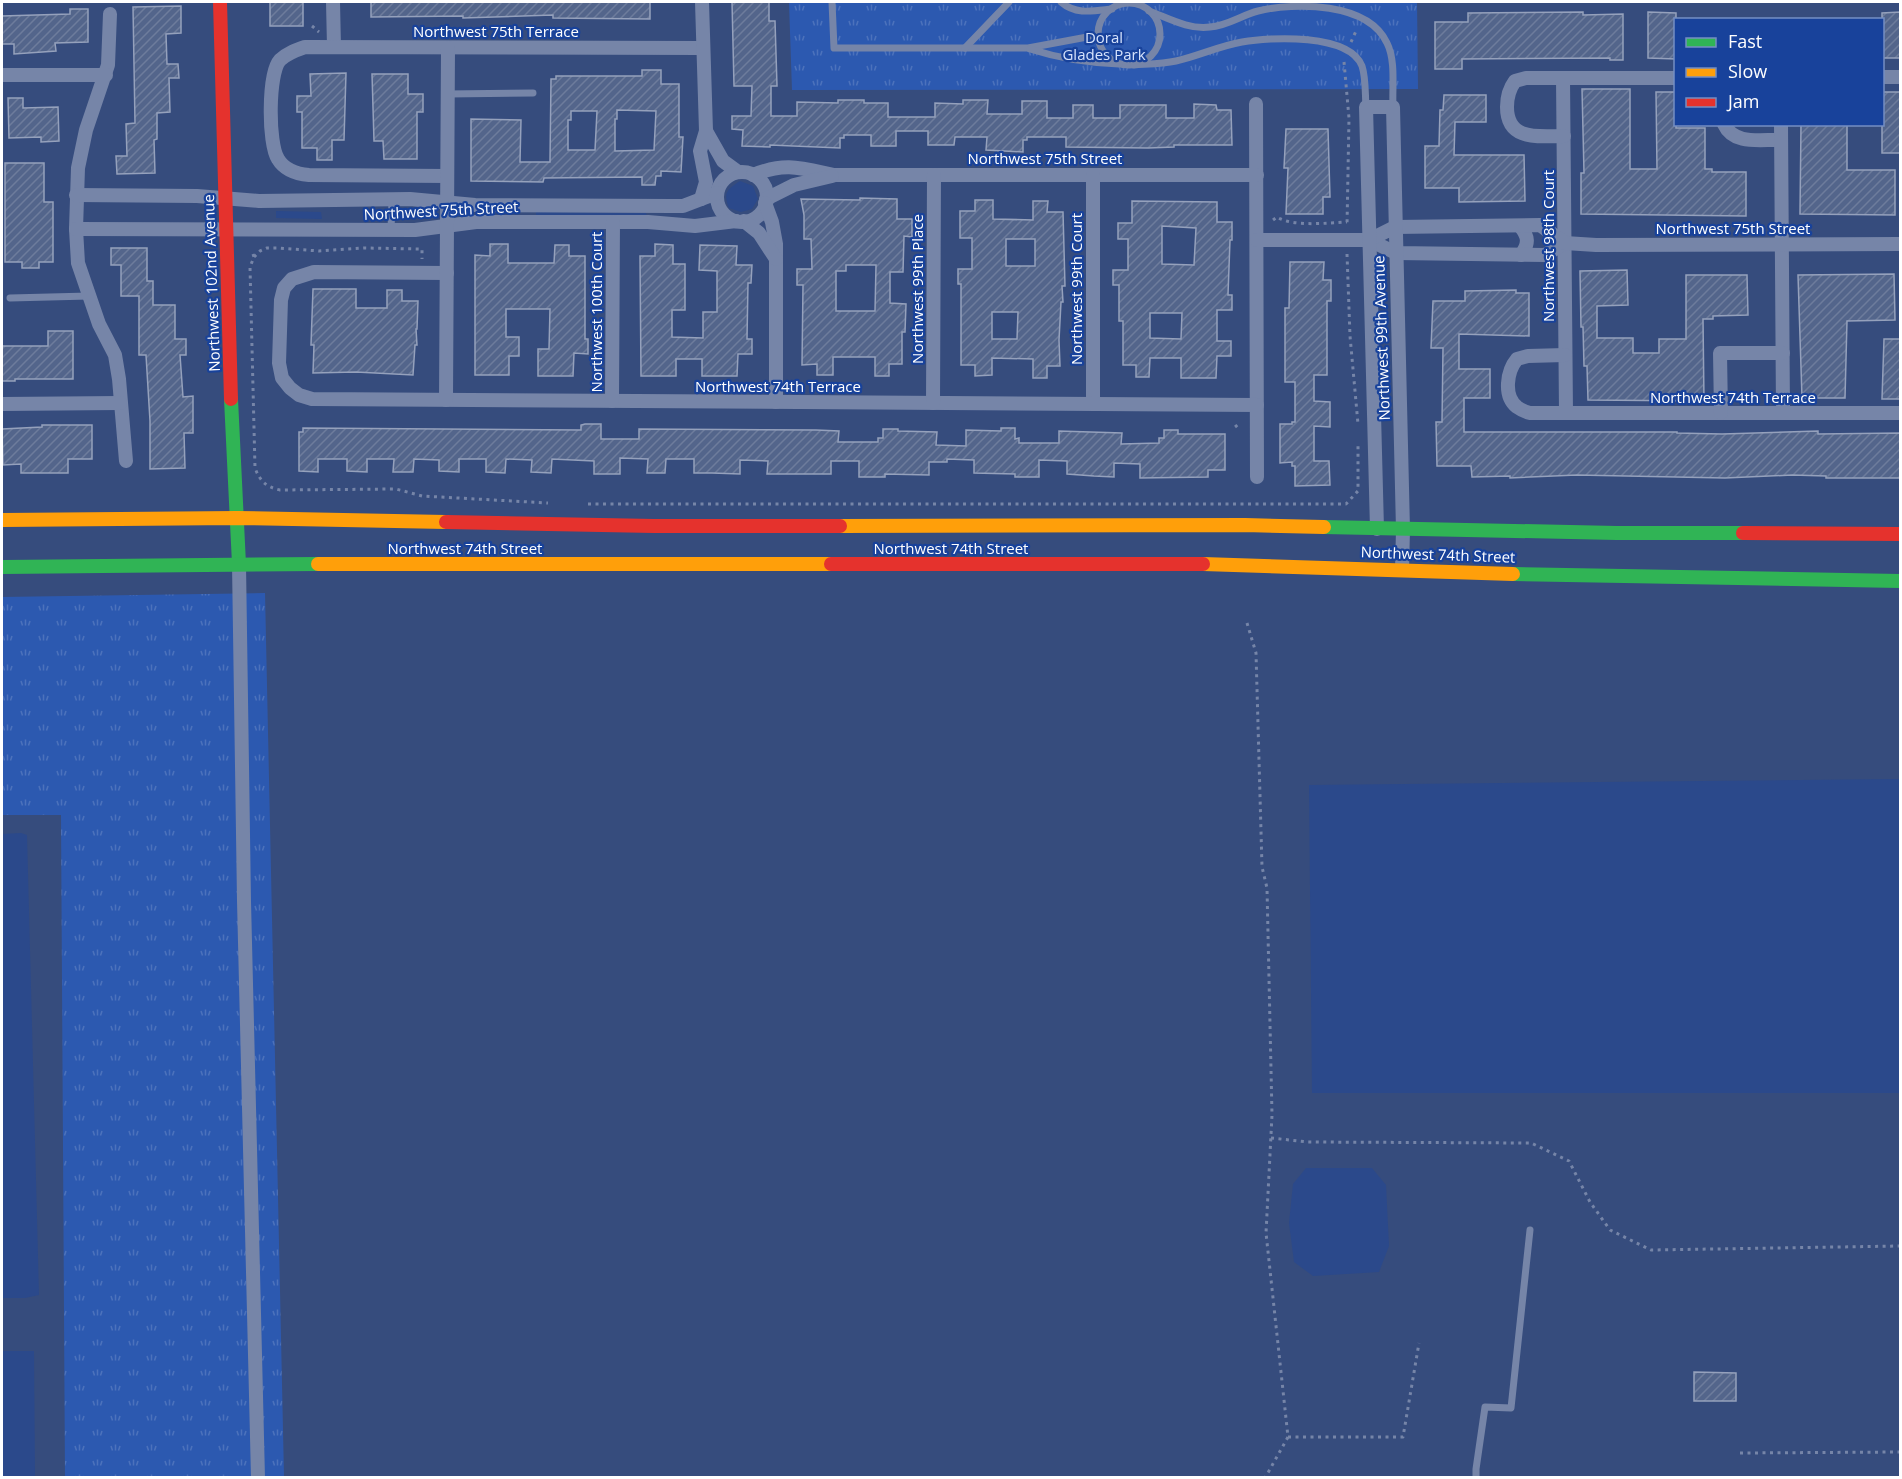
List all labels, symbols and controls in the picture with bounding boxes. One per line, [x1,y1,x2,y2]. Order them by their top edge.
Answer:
legend [1674,18,1884,126]
street label: Northwest 75th Terrace [413,21,579,41]
park label: Doral Glades Park [1062,27,1146,64]
text: Fast [1728,29,1762,53]
text: Slow [1728,59,1767,83]
text: Jam [1726,89,1760,113]
street label: Northwest 75th Street [968,148,1122,168]
street label: Northwest 98th Court [1538,170,1558,322]
street label: Northwest 102nd Avenue [198,194,224,372]
street label: Northwest 75th Street [363,196,519,224]
street label: Northwest 99th Court [1066,213,1086,365]
street label: Northwest 99th Place [907,214,927,364]
street label: Northwest 75th Street [1656,218,1810,238]
street label: Northwest 100th Court [586,232,606,392]
street label: Northwest 99th Avenue [1368,255,1394,421]
street label: Northwest 74th Terrace [695,376,861,396]
street label: Northwest 74th Terrace [1650,387,1816,407]
street label: Northwest 74th Street [388,538,542,558]
street label: Northwest 74th Street [874,538,1028,558]
street label: Northwest 74th Street [1360,541,1516,567]

